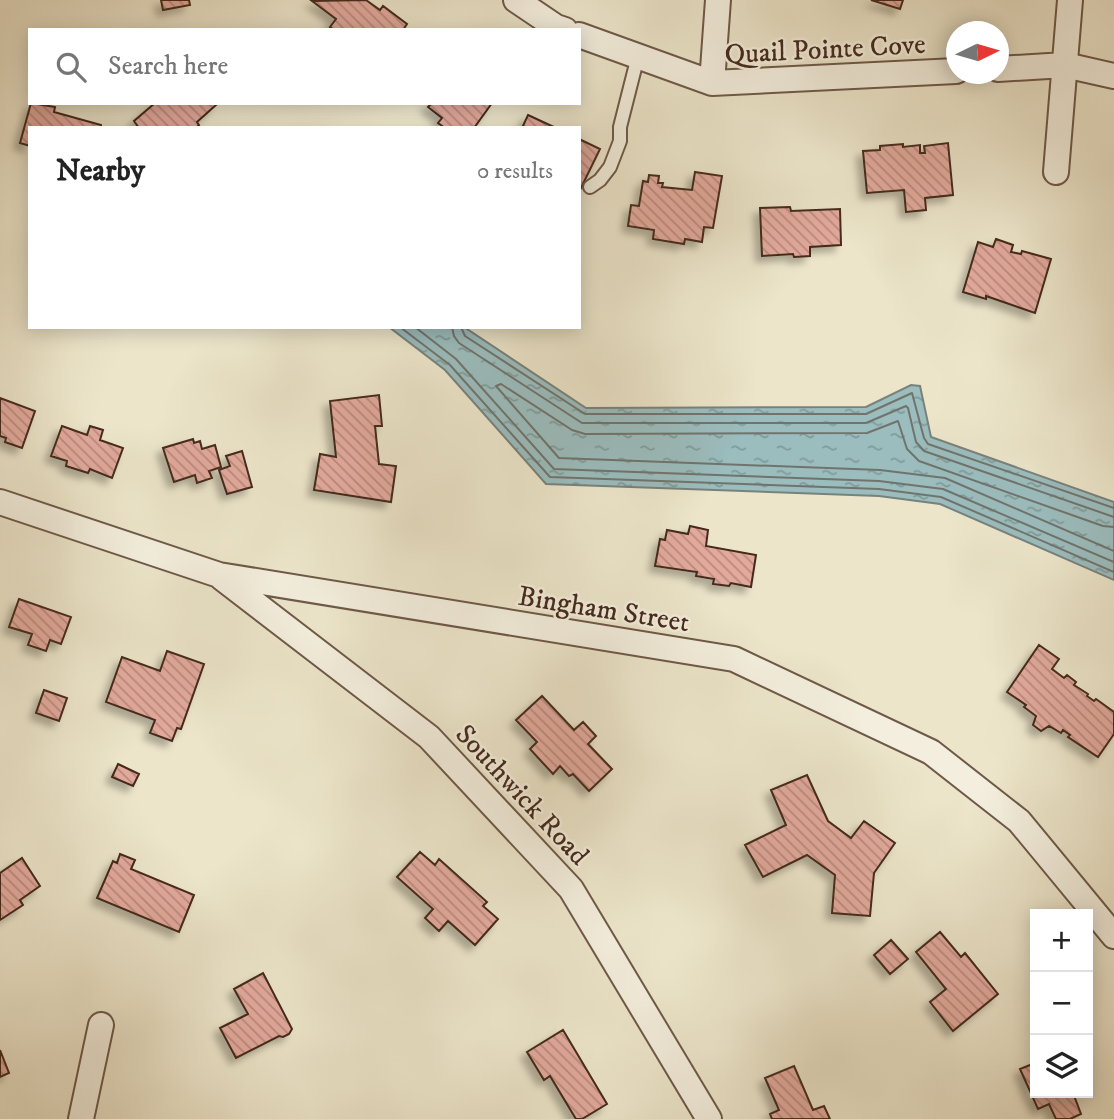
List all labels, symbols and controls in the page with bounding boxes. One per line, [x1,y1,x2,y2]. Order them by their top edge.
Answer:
north arrow [946,21,1009,84]
street label: Quail Pointe Cove [724,27,927,72]
search box [28,28,581,105]
icon: search [52,48,90,86]
text: Search here [108,50,228,83]
text: Nearby [56,153,145,190]
text: 0 results [477,157,553,186]
street label: Bingham Street [516,579,692,640]
street label: Southwick Road [448,717,596,873]
map controls [1030,909,1093,1098]
button: + [1030,909,1093,972]
button: − [1030,972,1093,1035]
button: layers [1030,1035,1093,1098]

